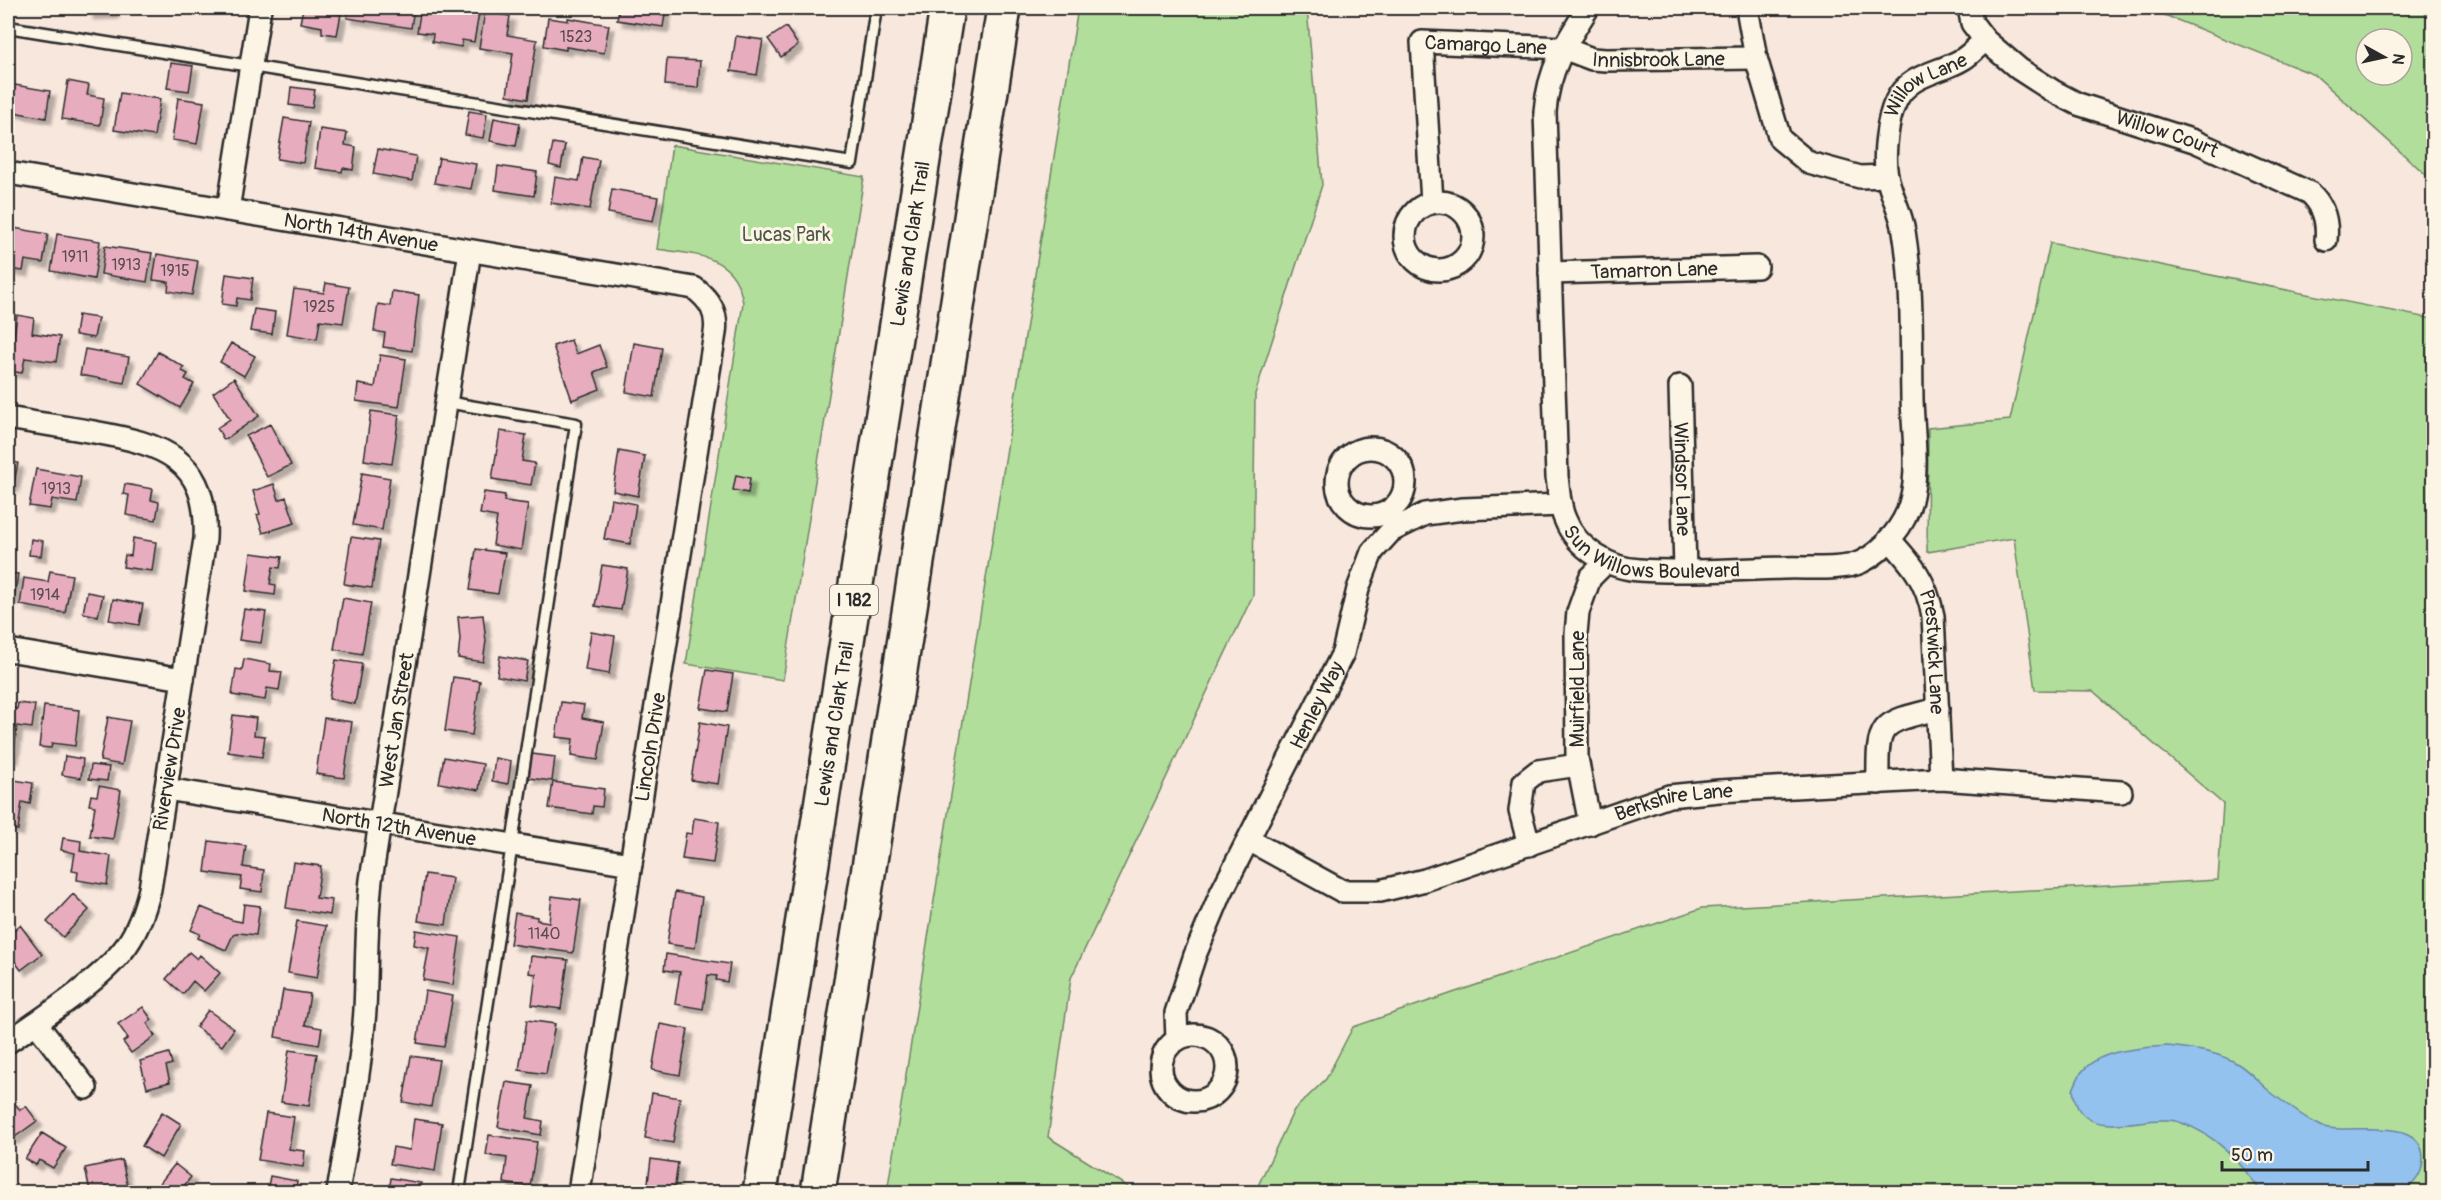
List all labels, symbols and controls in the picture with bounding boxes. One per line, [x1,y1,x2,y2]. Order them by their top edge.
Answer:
house number: 1523 [560,27,592,47]
north arrow [2354,27,2414,87]
street label: Camargo Lane [1424,30,1547,60]
street label: Innisbrook Lane [1591,46,1725,73]
street label: Willow Lane [1879,47,1972,120]
text: N [2387,52,2409,66]
street label: Willow Court [2113,105,2223,164]
street label: Lewis and Clark Trail [885,159,936,328]
street label: North 14th Avenue [282,207,440,258]
park label: Lucas Park [741,222,831,247]
house number: 1911 [61,247,89,267]
house number: 1913 [111,255,141,275]
street label: Tamarron Lane [1590,256,1718,285]
house number: 1915 [160,261,190,281]
house number: 1925 [303,297,335,317]
street label: Windsor Lane [1668,422,1696,536]
house number: 1913 [41,479,71,499]
street label: Sun Willows Boulevard [1558,520,1740,584]
house number: 1914 [30,585,60,605]
road number: I 182 [830,585,878,615]
street label: Prestwick Lane [1913,586,1950,715]
street label: Muirfield Lane [1565,630,1590,747]
street label: Lewis and Clark Trail [809,639,860,808]
street label: West Jan Street [374,650,420,790]
street label: Henley Way [1284,657,1350,753]
street label: Lincoln Drive [630,691,671,803]
street label: Riverview Drive [147,705,192,833]
street label: Berkshire Lane [1611,778,1734,827]
street label: North 12th Avenue [320,802,478,852]
house number: 1140 [528,924,560,944]
scale bar [2222,1134,2368,1172]
text: 50 m [2231,1144,2273,1167]

